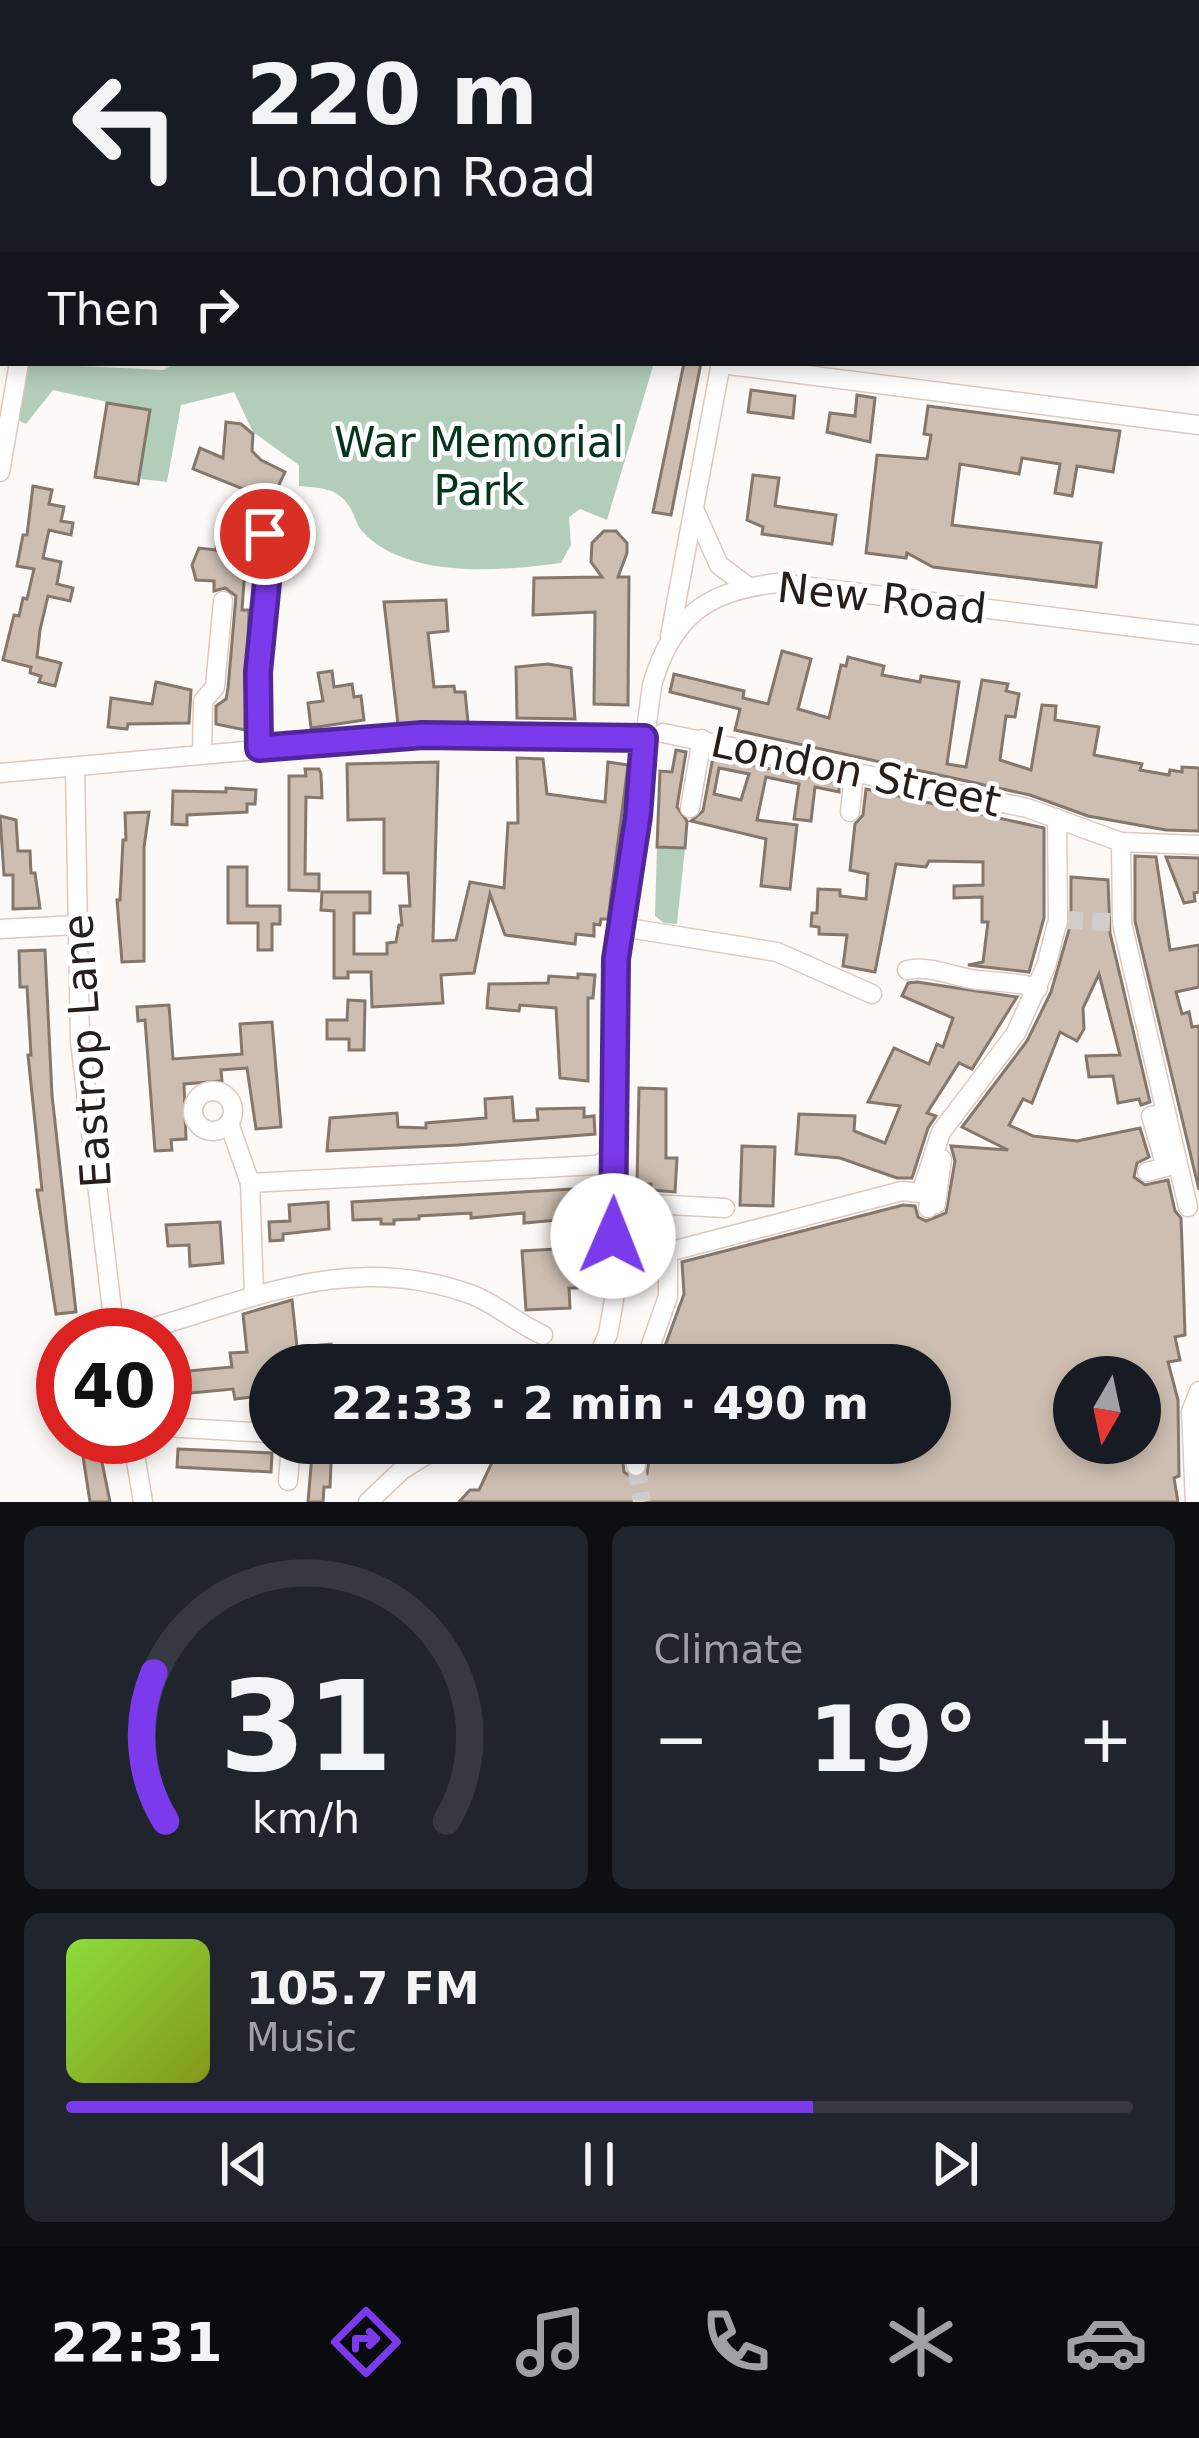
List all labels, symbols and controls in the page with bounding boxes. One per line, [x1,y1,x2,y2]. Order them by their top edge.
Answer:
text: 220 m [246,46,538,144]
icon: left [48,48,204,204]
text: London Road [246,146,597,209]
icon: right [184,276,250,342]
text: Then [48,283,160,336]
park label: War Memorial Park [334,418,624,515]
pin [214,483,316,585]
icon: arrive [232,501,298,567]
street label: New Road [775,563,989,633]
street label: London Street [707,717,1005,827]
street label: Eastrop Lane [53,912,121,1190]
position arrow [550,1173,676,1299]
speed limit sign: 40 [36,1308,192,1464]
north arrow [1053,1356,1161,1464]
map controls [1053,1356,1161,1464]
text: 22:33 · 2 min · 490 m [331,1377,869,1430]
text: Climate [654,1627,804,1672]
text: 31 [219,1654,393,1799]
text: 19° [808,1687,978,1792]
text: − [654,1701,709,1778]
text: + [1078,1701,1133,1778]
text: km/h [252,1792,360,1842]
text: 105.7 FM [246,1962,480,2015]
text: Music [246,2015,357,2060]
icon: previous [211,2131,277,2197]
icon: pause [566,2131,632,2197]
icon: next [922,2131,988,2197]
icon: directions [324,2300,408,2384]
icon: music [509,2300,593,2384]
icon: phone [694,2300,778,2384]
icon: climate [879,2300,963,2384]
icon: car [1064,2300,1148,2384]
text: 22:31 [51,2311,222,2374]

